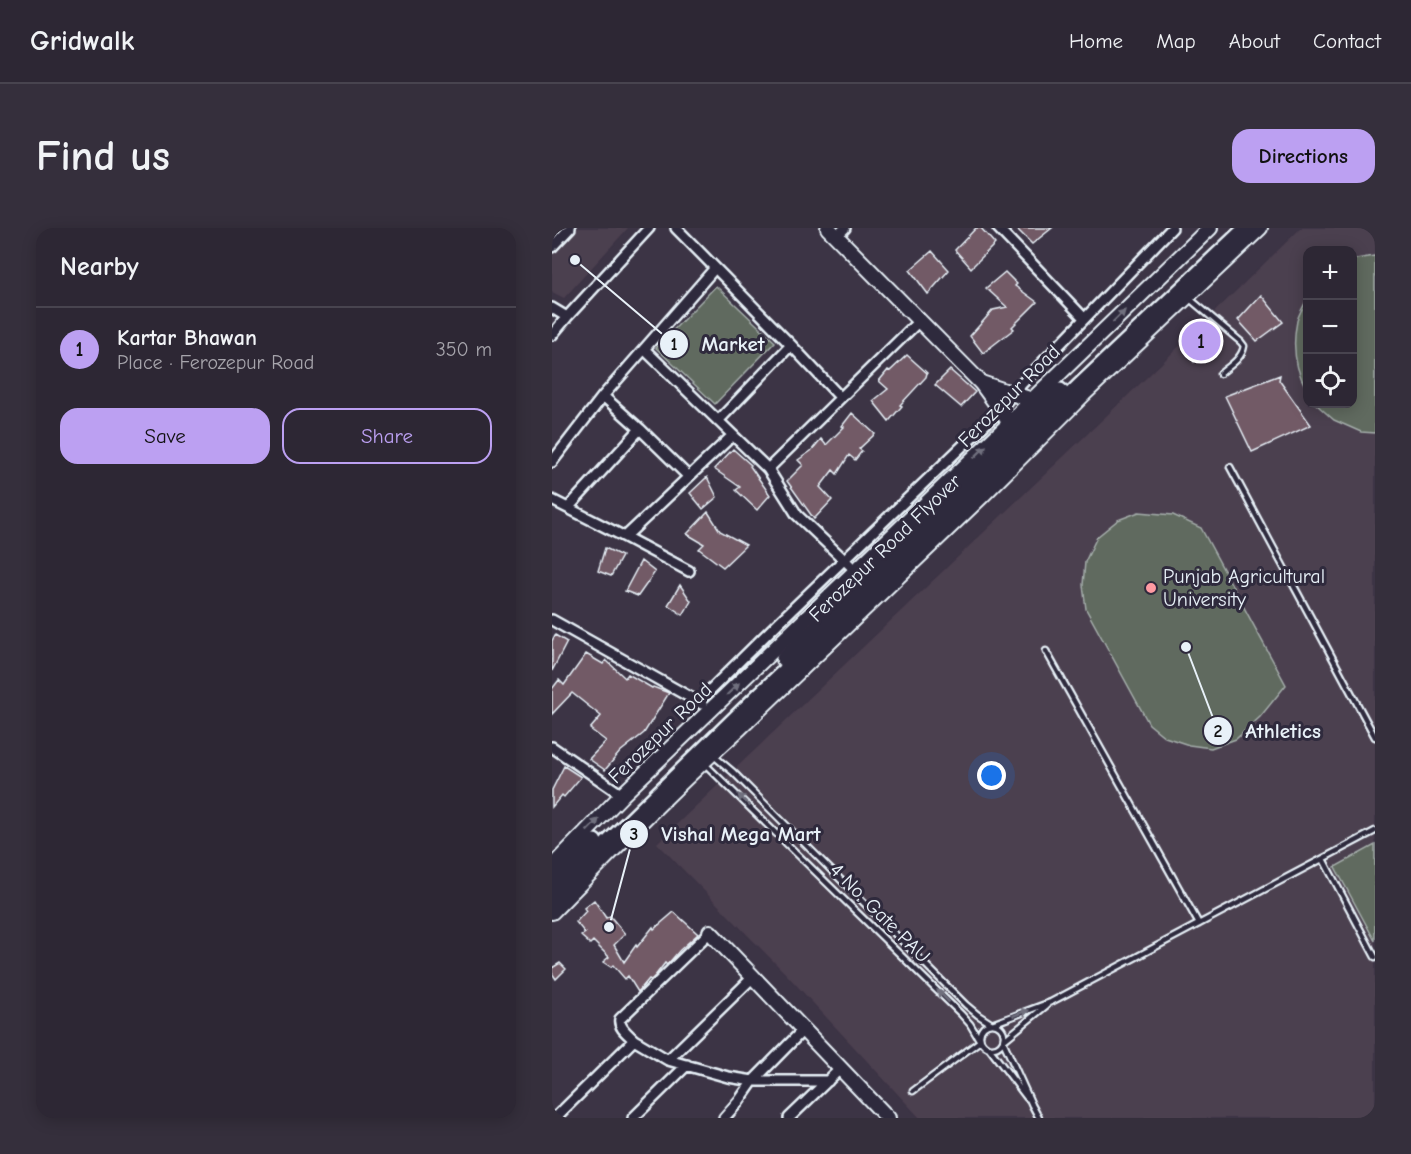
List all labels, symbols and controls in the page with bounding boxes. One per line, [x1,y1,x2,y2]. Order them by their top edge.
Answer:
text: Gridwalk [30,25,134,57]
text: Home [1069,29,1123,53]
text: Map [1156,29,1196,53]
text: About [1229,29,1280,53]
text: Contact [1313,29,1381,53]
button: Directions [1232,129,1375,183]
text: Find us [36,132,170,181]
map controls [1303,246,1357,408]
button: + [1303,246,1357,300]
text: Nearby [60,252,139,282]
button: − [1303,300,1357,354]
one-way arrow [1111,310,1126,323]
pin: 1 [1182,318,1220,364]
callout: Market [659,324,776,363]
text: Kartar Bhawan [117,325,257,351]
text: Market [701,332,766,356]
text: 1 [670,334,678,355]
text: 1 [76,338,83,361]
text: 350 m [436,338,492,361]
street label: Ferozepur Road [953,340,1065,452]
text: Place · Ferozepur Road [117,351,314,374]
button: locate [1303,354,1357,408]
button: Save [60,408,270,464]
button: Share [282,408,492,464]
one-way arrow [972,446,986,460]
street label: Ferozepur Road Flyover [804,469,966,627]
place label: Punjab Agricultural University [1163,565,1325,611]
marker: Punjab Agricultural University [1144,581,1158,595]
street label: Ferozepur Road [603,678,717,788]
one-way arrow [725,683,740,696]
callout: Athletics [1203,711,1333,750]
text: Athletics [1245,719,1321,743]
text: 2 [1214,721,1223,742]
your location [977,761,1006,790]
one-way arrow [737,794,751,808]
callout: Vishal Mega Mart [619,814,833,853]
one-way arrow [586,818,601,832]
text: Vishal Mega Mart [661,822,822,846]
text: 3 [630,824,638,845]
street label: 4 No. Gate PAU [825,858,935,968]
one-way arrow [936,989,950,1003]
one-way arrow [1013,1007,1031,1017]

